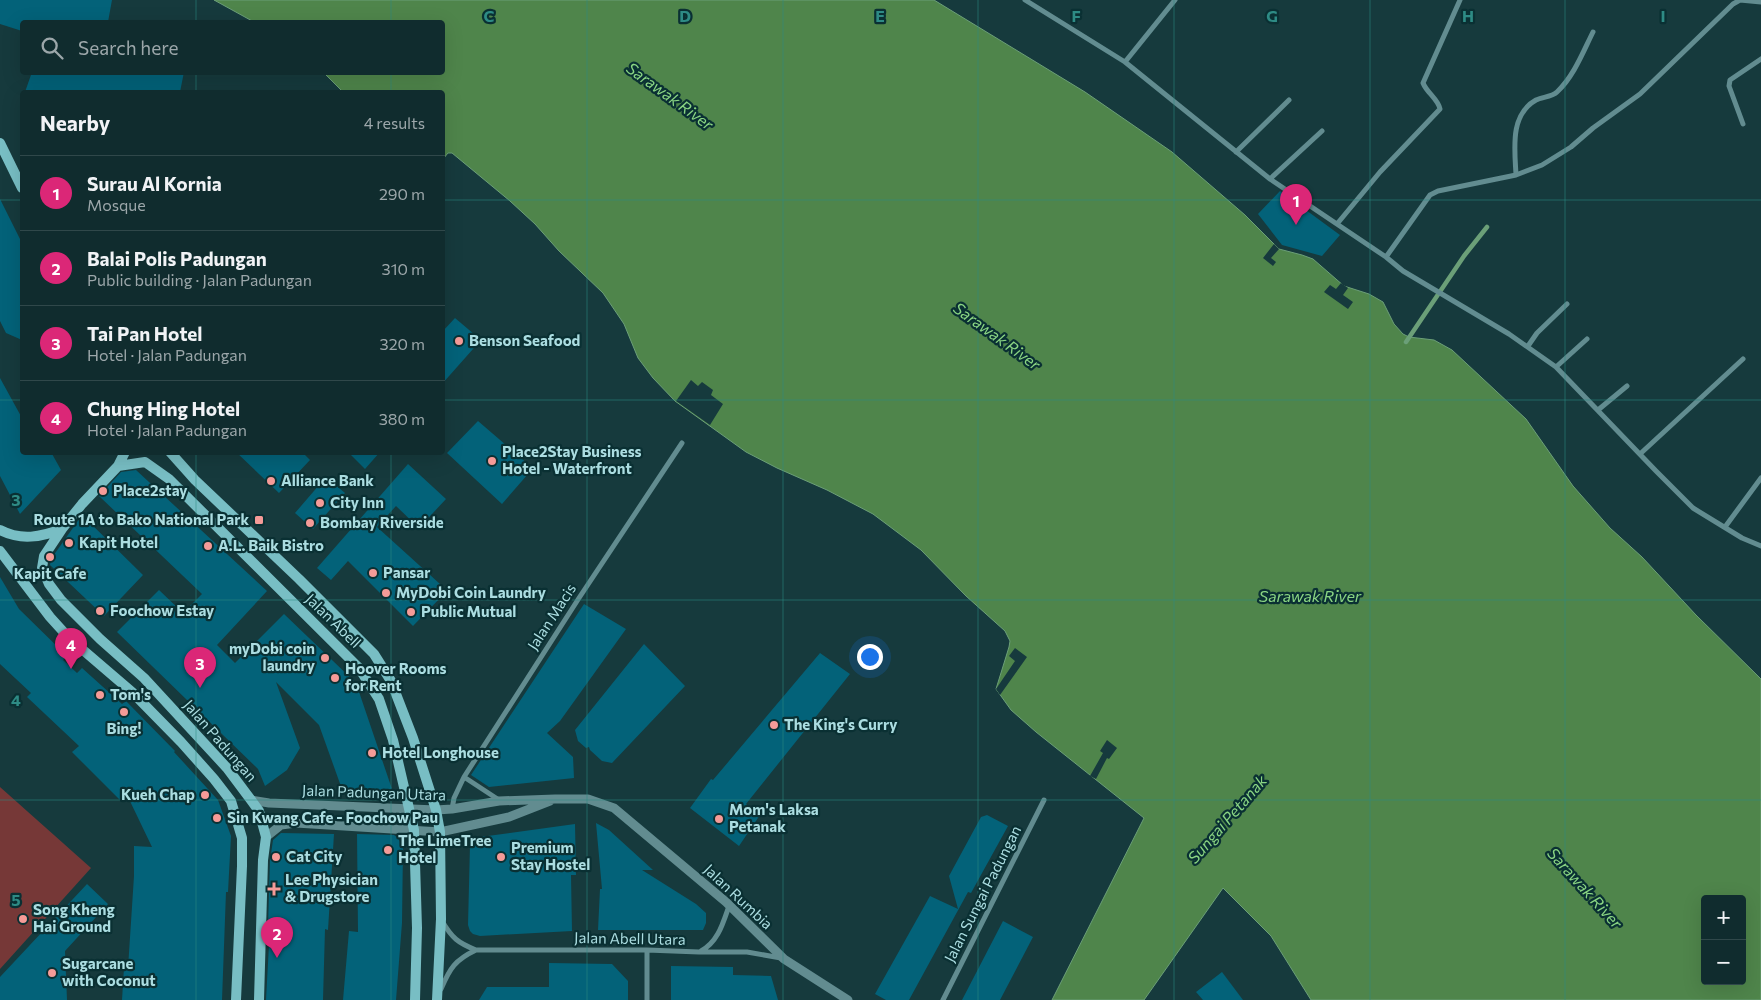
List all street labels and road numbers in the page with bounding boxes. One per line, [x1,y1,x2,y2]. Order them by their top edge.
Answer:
street label: Jalan Macis [523,580,579,653]
street label: Jalan Abell [302,589,365,651]
street label: Jalan Padungan [180,696,261,785]
street label: Jalan Padungan Utara [302,780,446,804]
street label: Jalan Sungai Padungan [940,822,1024,965]
street label: Jalan Rumbia [701,860,777,933]
street label: Jalan Abell Utara [574,928,686,948]

